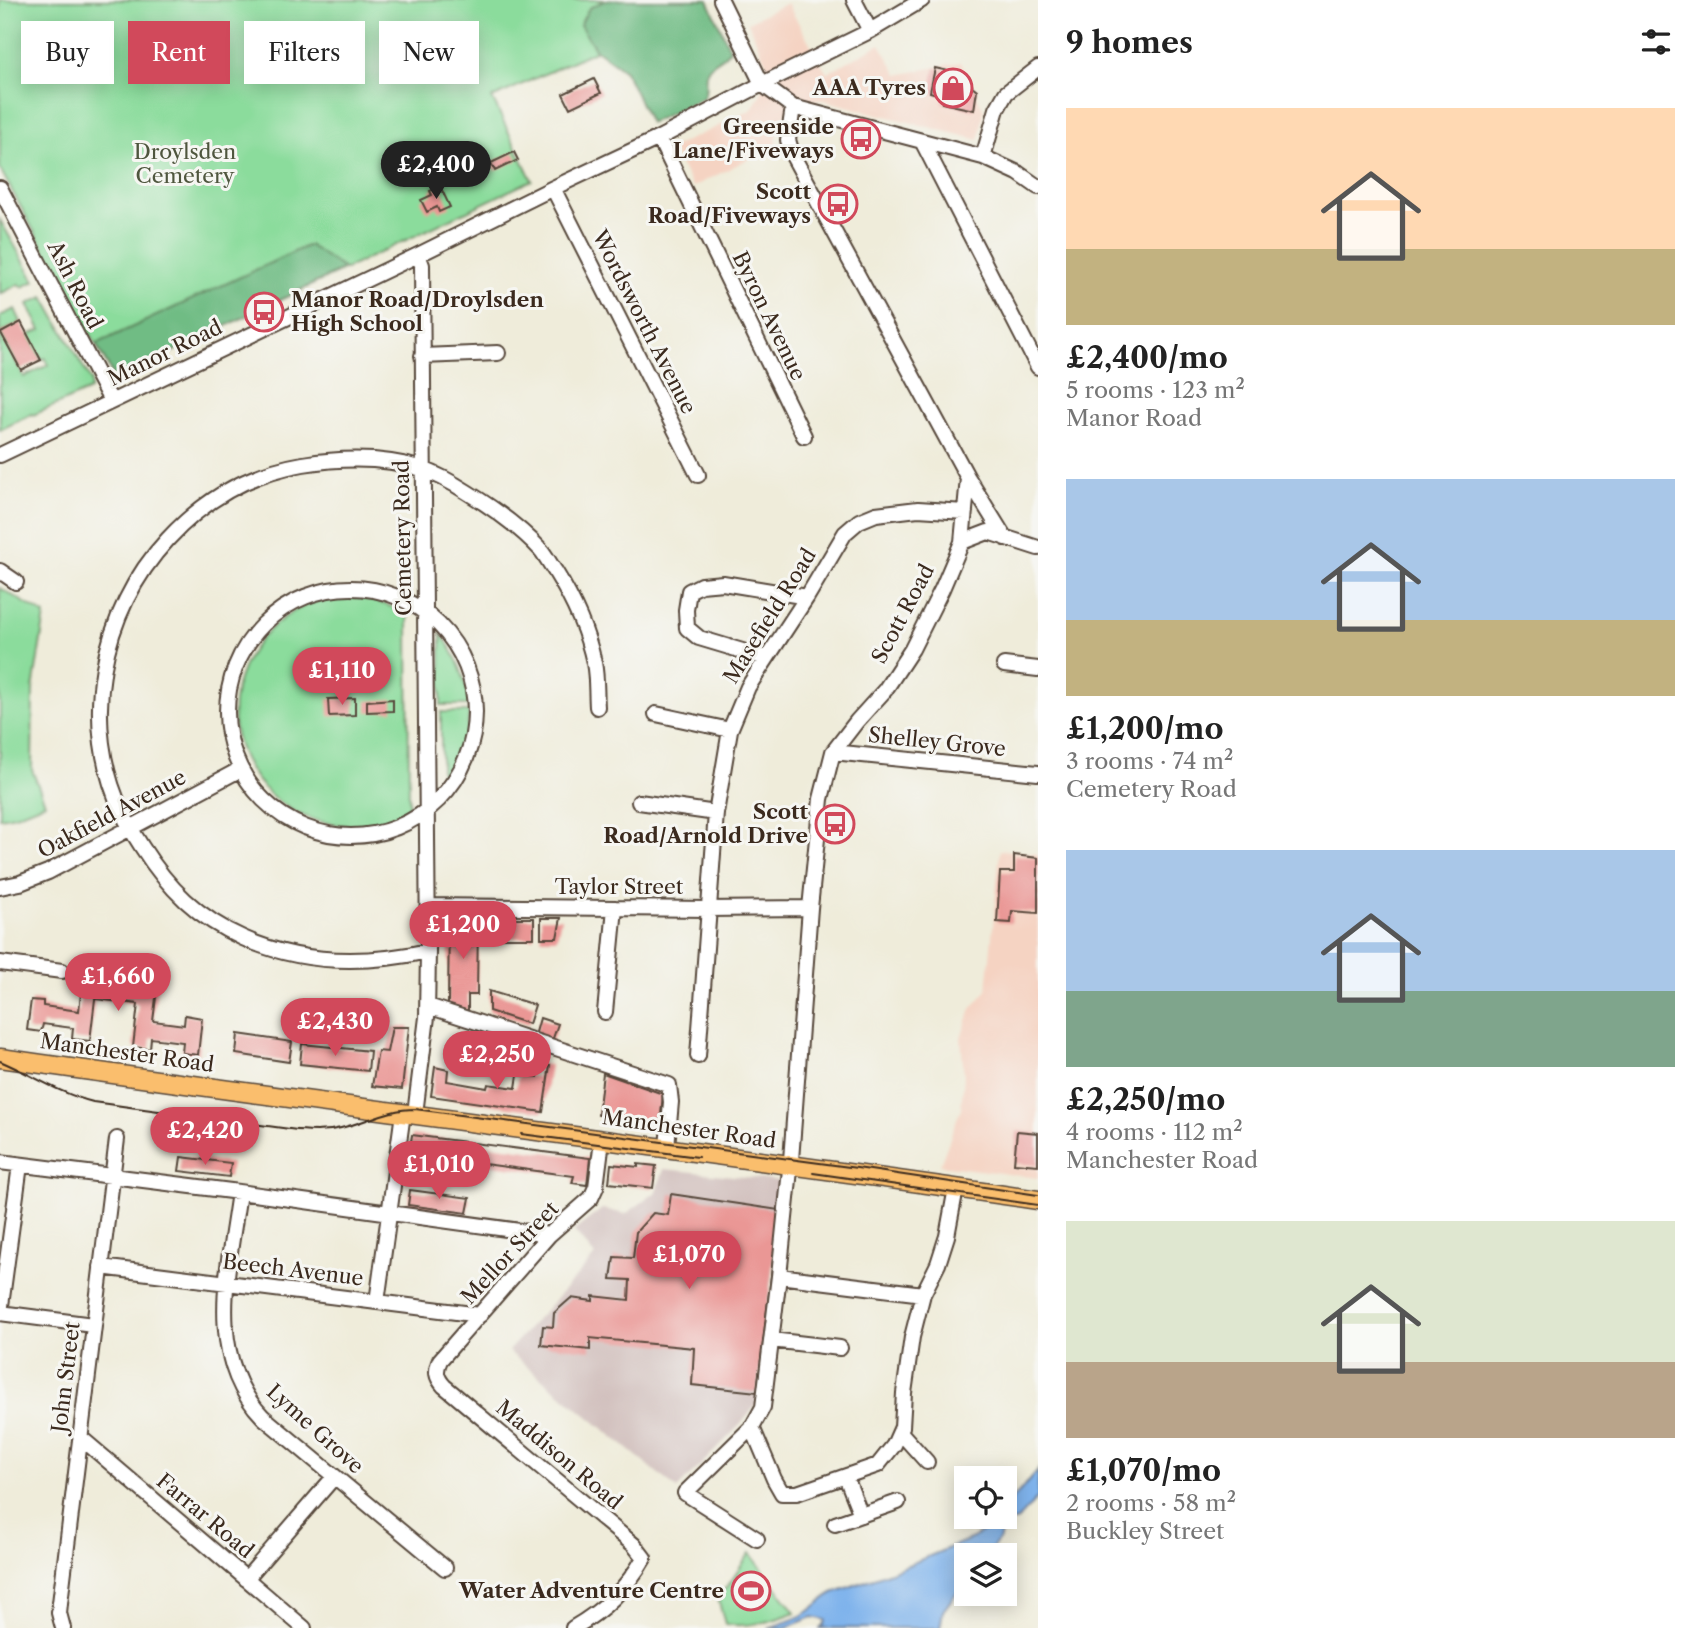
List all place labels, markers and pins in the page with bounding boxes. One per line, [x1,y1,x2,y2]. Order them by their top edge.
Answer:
shop icon: AAA Tyres [932,67,974,109]
place label: AAA Tyres [811,75,926,100]
place label: Greenside Lane/Fiveways [673,114,834,163]
bus stop icon: Greenside Lane/Fiveways [840,118,882,160]
pin: £2,400 [379,142,493,201]
place label: Scott Road/Fiveways [648,179,812,228]
bus stop icon: Scott Road/Fiveways [817,183,859,225]
place label: Manor Road/Droylsden High School [291,287,544,336]
bus stop icon: Manor Road/Droylsden High School [243,291,285,333]
pin: £1,110 [285,648,399,707]
place label: Scott Road/Arnold Drive [603,799,809,848]
bus stop icon: Scott Road/Arnold Drive [814,803,856,845]
pin: £1,200 [406,902,520,961]
pin: £1,660 [61,954,175,1013]
pin: £2,430 [278,998,392,1058]
pin: £2,250 [440,1032,554,1091]
pin: £2,420 [148,1108,262,1167]
pin: £1,010 [382,1142,496,1201]
pin: £1,070 [632,1232,746,1291]
sports icon: Water Adventure Centre [730,1570,772,1612]
place label: Water Adventure Centre [458,1578,724,1603]

